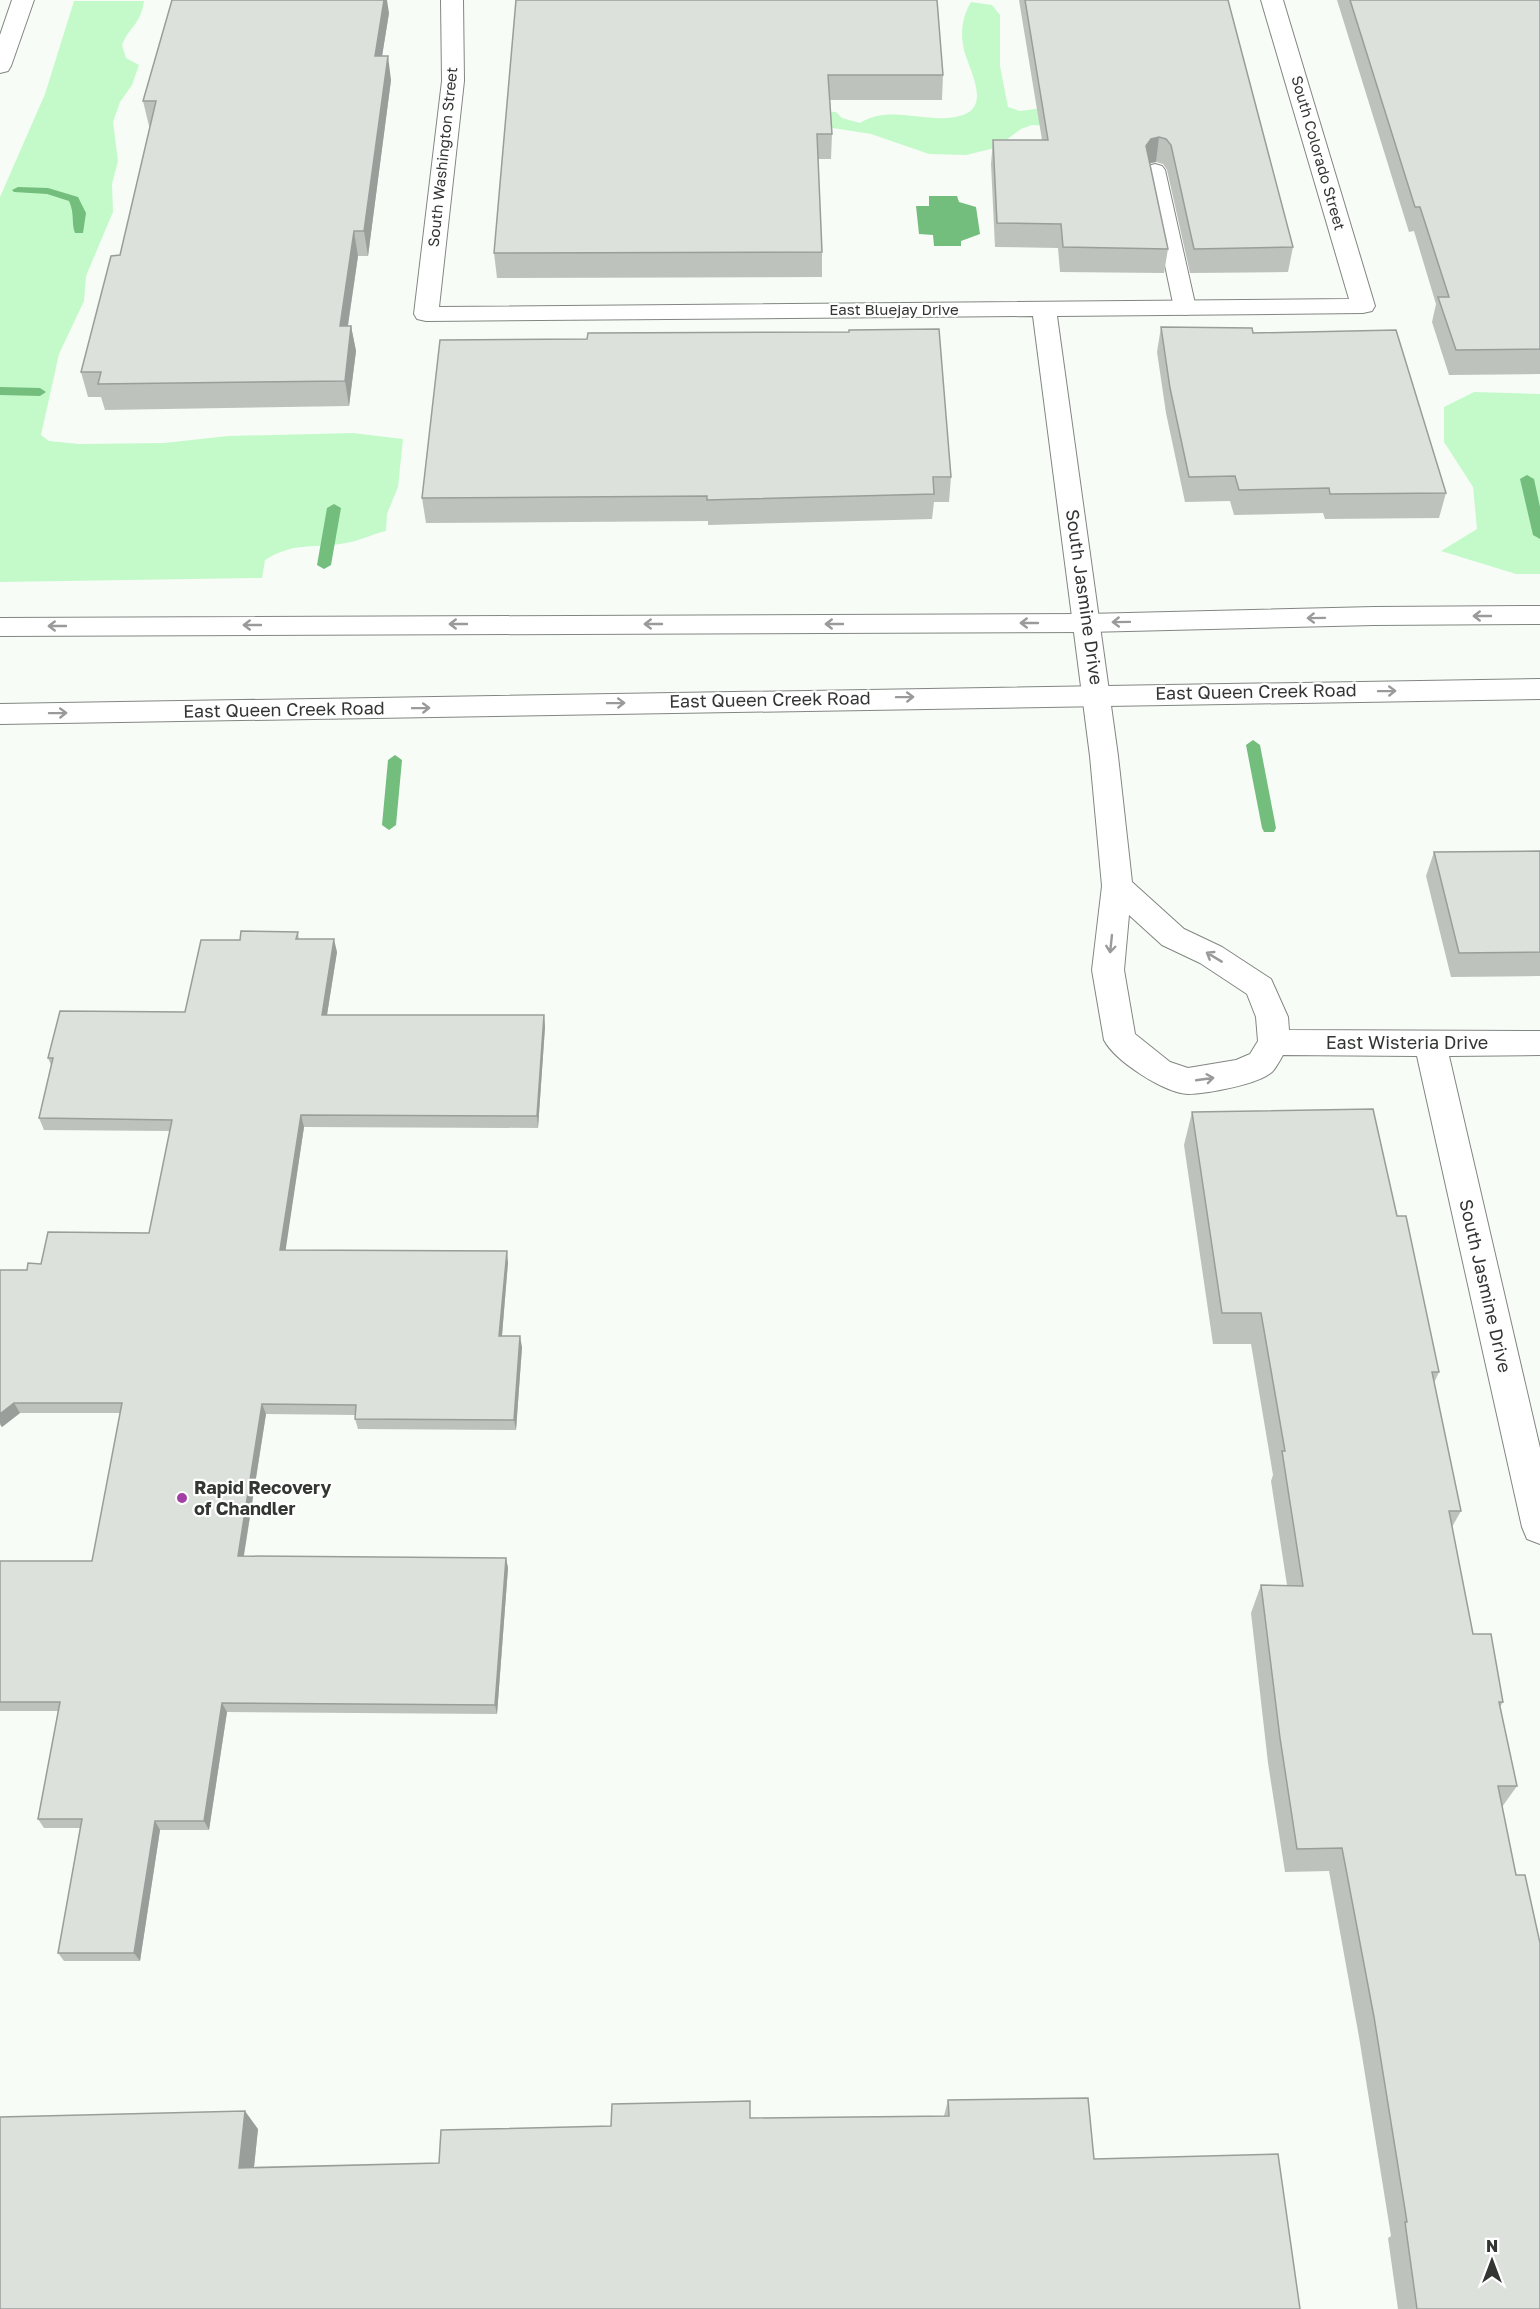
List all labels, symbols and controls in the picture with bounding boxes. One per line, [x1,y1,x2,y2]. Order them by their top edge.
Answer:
street label: South Washington Street [424,66,460,248]
street label: South Colorado Street [1288,73,1350,232]
street label: East Bluejay Drive [829,300,959,318]
street label: South Jasmine Drive [1062,508,1108,686]
one-way arrow [1472,610,1492,622]
one-way arrow [1306,612,1326,624]
one-way arrow [1019,617,1039,629]
one-way arrow [1112,617,1132,628]
one-way arrow [449,618,469,630]
one-way arrow [644,618,664,630]
one-way arrow [824,618,844,630]
one-way arrow [242,619,262,631]
one-way arrow [47,620,67,632]
street label: East Queen Creek Road [1155,678,1357,704]
one-way arrow [1376,685,1396,696]
street label: East Queen Creek Road [669,686,871,712]
one-way arrow [894,691,914,703]
street label: East Queen Creek Road [183,696,385,722]
one-way arrow [606,698,626,709]
one-way arrow [411,702,431,714]
one-way arrow [48,707,68,719]
one-way arrow [1105,934,1116,954]
one-way arrow [1206,951,1223,963]
street label: East Wisteria Drive [1326,1031,1488,1053]
one-way arrow [1195,1074,1215,1085]
street label: South Jasmine Drive [1455,1197,1517,1375]
place label: Rapid Recovery of Chandler [194,1476,331,1519]
marker: Rapid Recovery of Chandler [175,1491,189,1505]
north arrow [1462,2231,1522,2291]
text: N [1486,2236,1498,2256]

